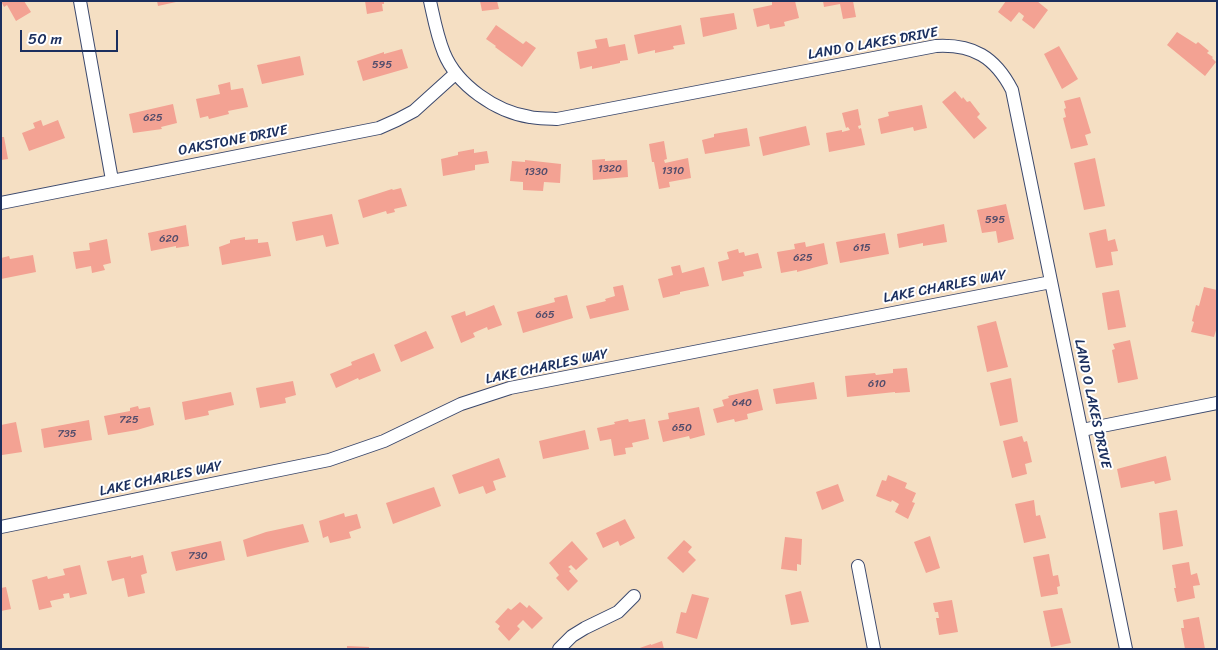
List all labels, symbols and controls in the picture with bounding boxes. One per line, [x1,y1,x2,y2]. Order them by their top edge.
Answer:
scale bar [22,20,120,52]
street label: LAND O LAKES DRIVE [807,24,939,64]
text: 50 m [28,26,62,52]
house number: 595 [372,58,392,72]
house number: 625 [143,111,163,125]
street label: OAKSTONE DRIVE [177,122,289,160]
house number: 1320 [598,162,622,176]
house number: 1310 [662,164,684,178]
house number: 1330 [524,165,548,179]
house number: 595 [985,213,1005,227]
house number: 620 [159,232,179,246]
house number: 615 [853,241,871,255]
house number: 625 [793,251,813,265]
street label: LAKE CHARLES WAY [882,267,1008,307]
house number: 665 [535,308,555,322]
street label: LAND O LAKES DRIVE [1070,338,1114,470]
street label: LAKE CHARLES WAY [484,346,610,388]
house number: 610 [868,377,886,391]
house number: 640 [732,396,752,410]
house number: 725 [119,413,139,427]
house number: 650 [672,421,692,435]
house number: 735 [57,427,77,441]
street label: LAKE CHARLES WAY [98,458,224,500]
house number: 730 [188,549,208,563]

